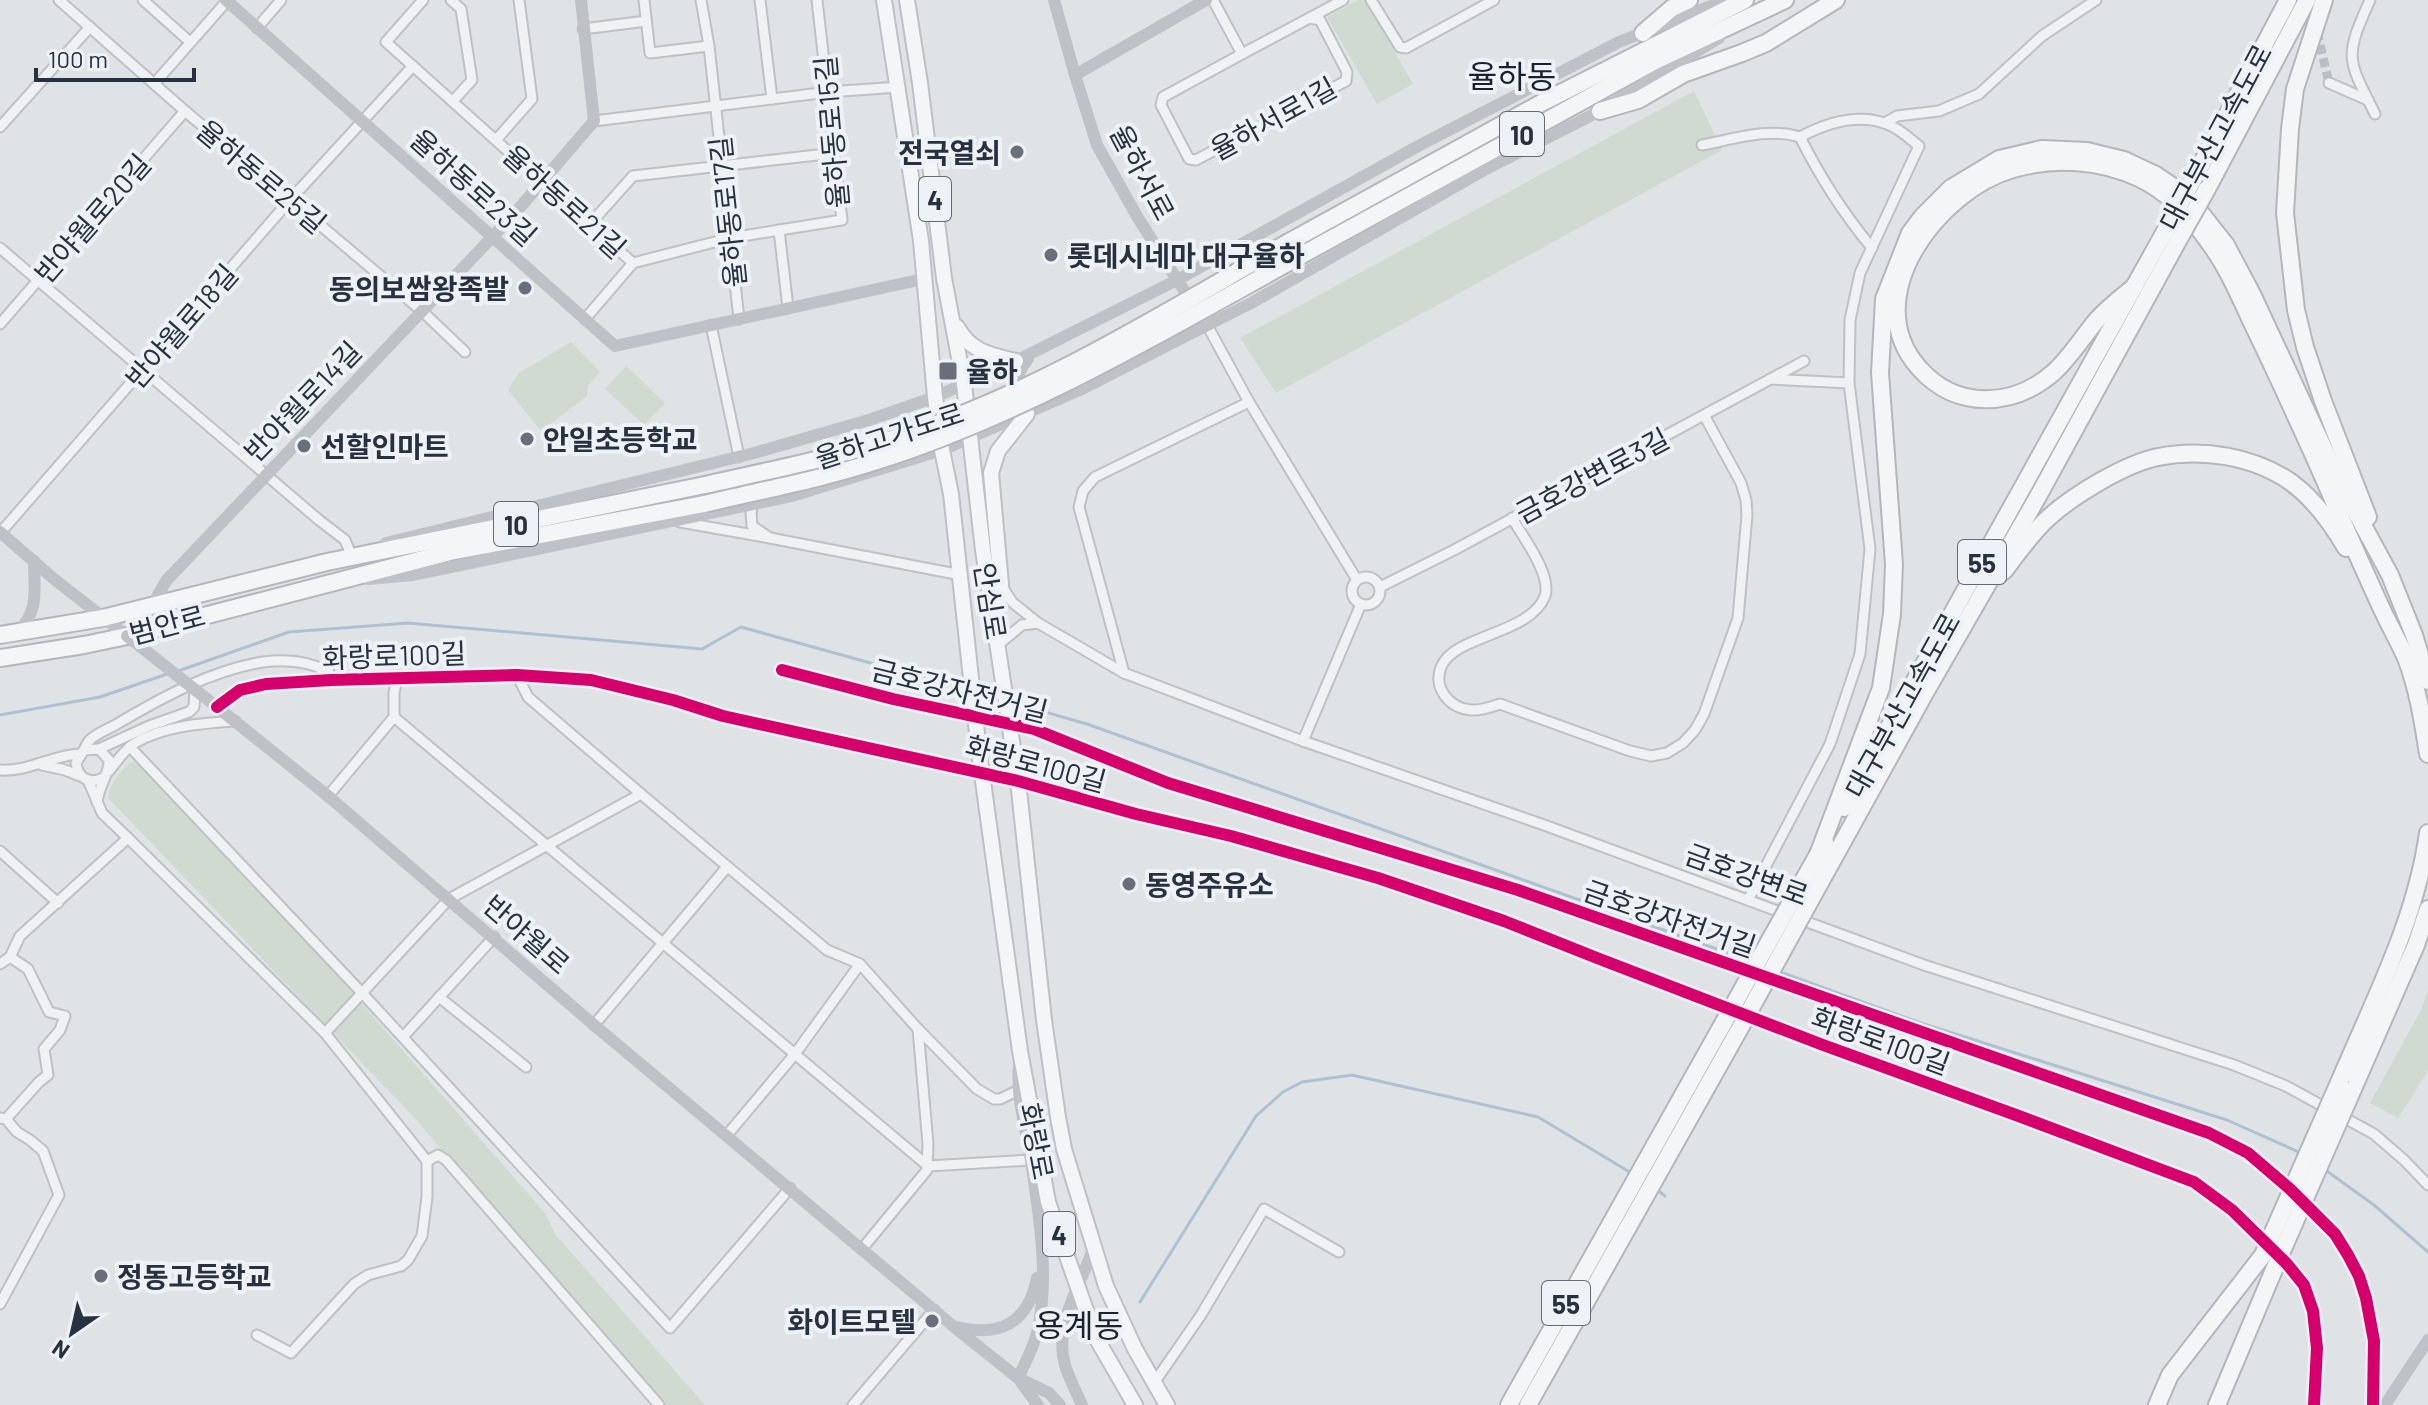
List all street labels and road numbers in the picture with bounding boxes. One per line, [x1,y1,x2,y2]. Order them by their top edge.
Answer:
street label: 대구부산고속도로 [2152,38,2278,236]
street label: 율하동로15길 [807,54,855,210]
street label: 율하서로1길 [1204,70,1342,166]
street label: 율하동로25길 [190,112,334,240]
road number: 10 [1500,112,1544,156]
street label: 율하서로 [1104,119,1182,225]
street label: 율하동로23길 [404,121,544,253]
street label: 율하동로17길 [702,135,752,289]
street label: 율하동로21길 [497,137,633,265]
street label: 반야월로20길 [27,147,157,289]
road number: 4 [919,177,951,221]
street label: 반야월로18길 [118,257,244,395]
street label: 반야월로14길 [236,334,368,468]
street label: 율하고가도로 [810,395,968,475]
street label: 금호강변로3길 [1509,420,1675,530]
road number: 10 [494,502,538,546]
road number: 55 [1958,540,2006,584]
street label: 안심로 [968,560,1014,642]
street label: 범안로 [125,598,209,650]
street label: 대구부산고속도로 [1837,607,1967,803]
street label: 화랑로100길 [321,635,467,675]
street label: 금호강자전거길 [868,652,1052,728]
street label: 화랑로100길 [962,728,1110,798]
street label: 금호강변로 [1681,836,1813,912]
street label: 금호강자전거길 [1579,873,1761,963]
street label: 반야월로 [477,887,577,981]
street label: 화랑로100길 [1807,999,1955,1081]
street label: 화랑로 [1013,1100,1061,1182]
road number: 4 [1043,1212,1075,1256]
road number: 55 [1542,1281,1590,1325]

